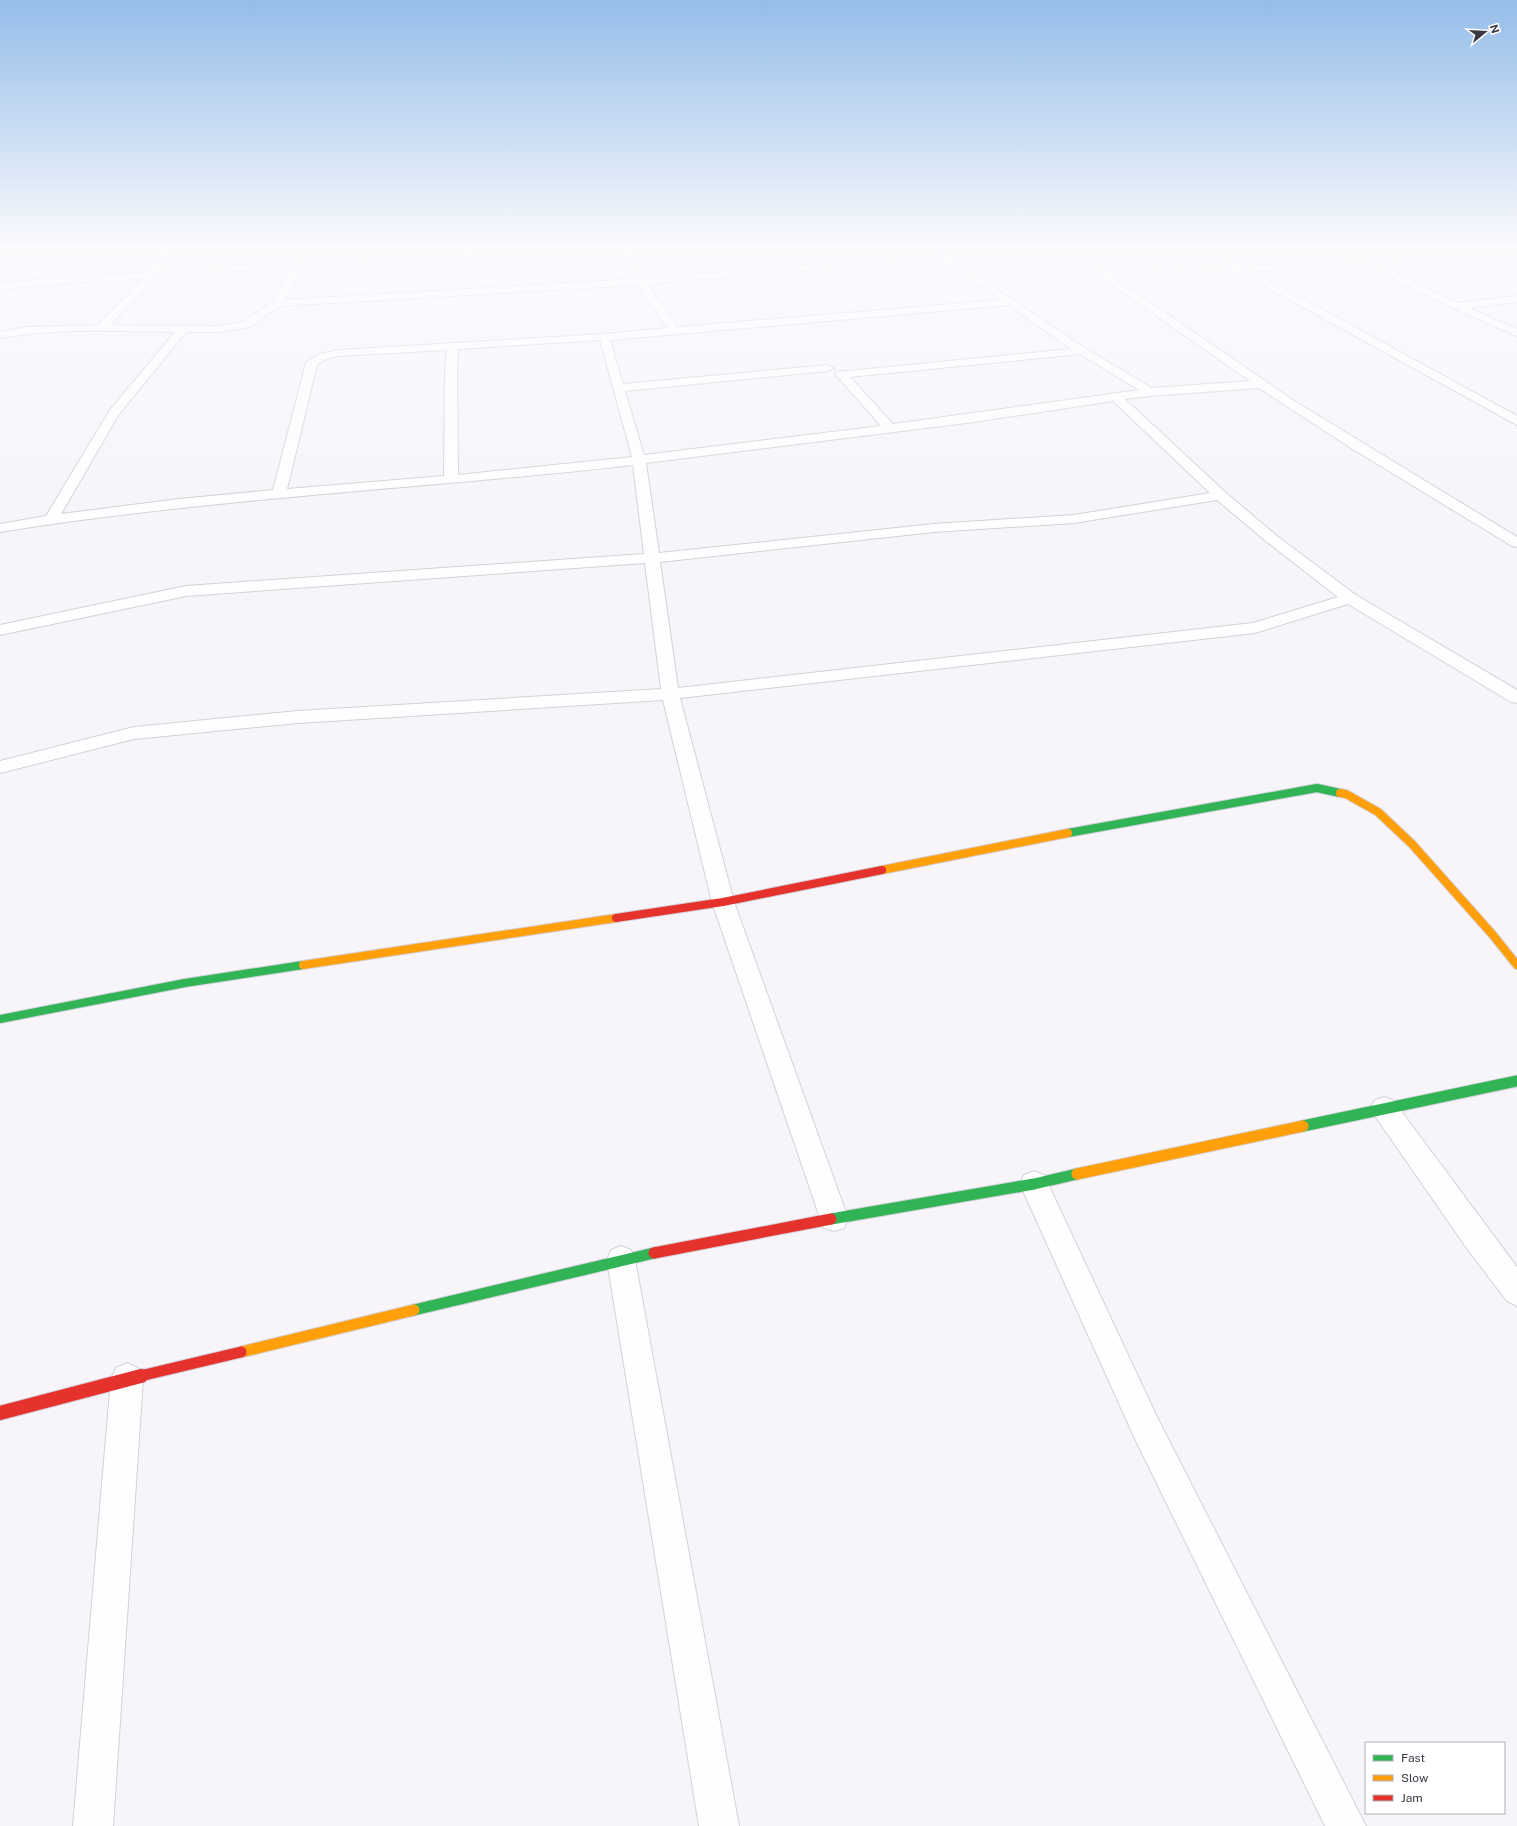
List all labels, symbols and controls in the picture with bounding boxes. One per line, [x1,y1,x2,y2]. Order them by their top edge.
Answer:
north arrow [1465,12,1505,52]
text: N [1487,23,1502,35]
legend [1365,1742,1505,1814]
text: Fast [1401,1751,1426,1765]
text: Slow [1401,1771,1429,1785]
text: Jam [1401,1791,1423,1805]

